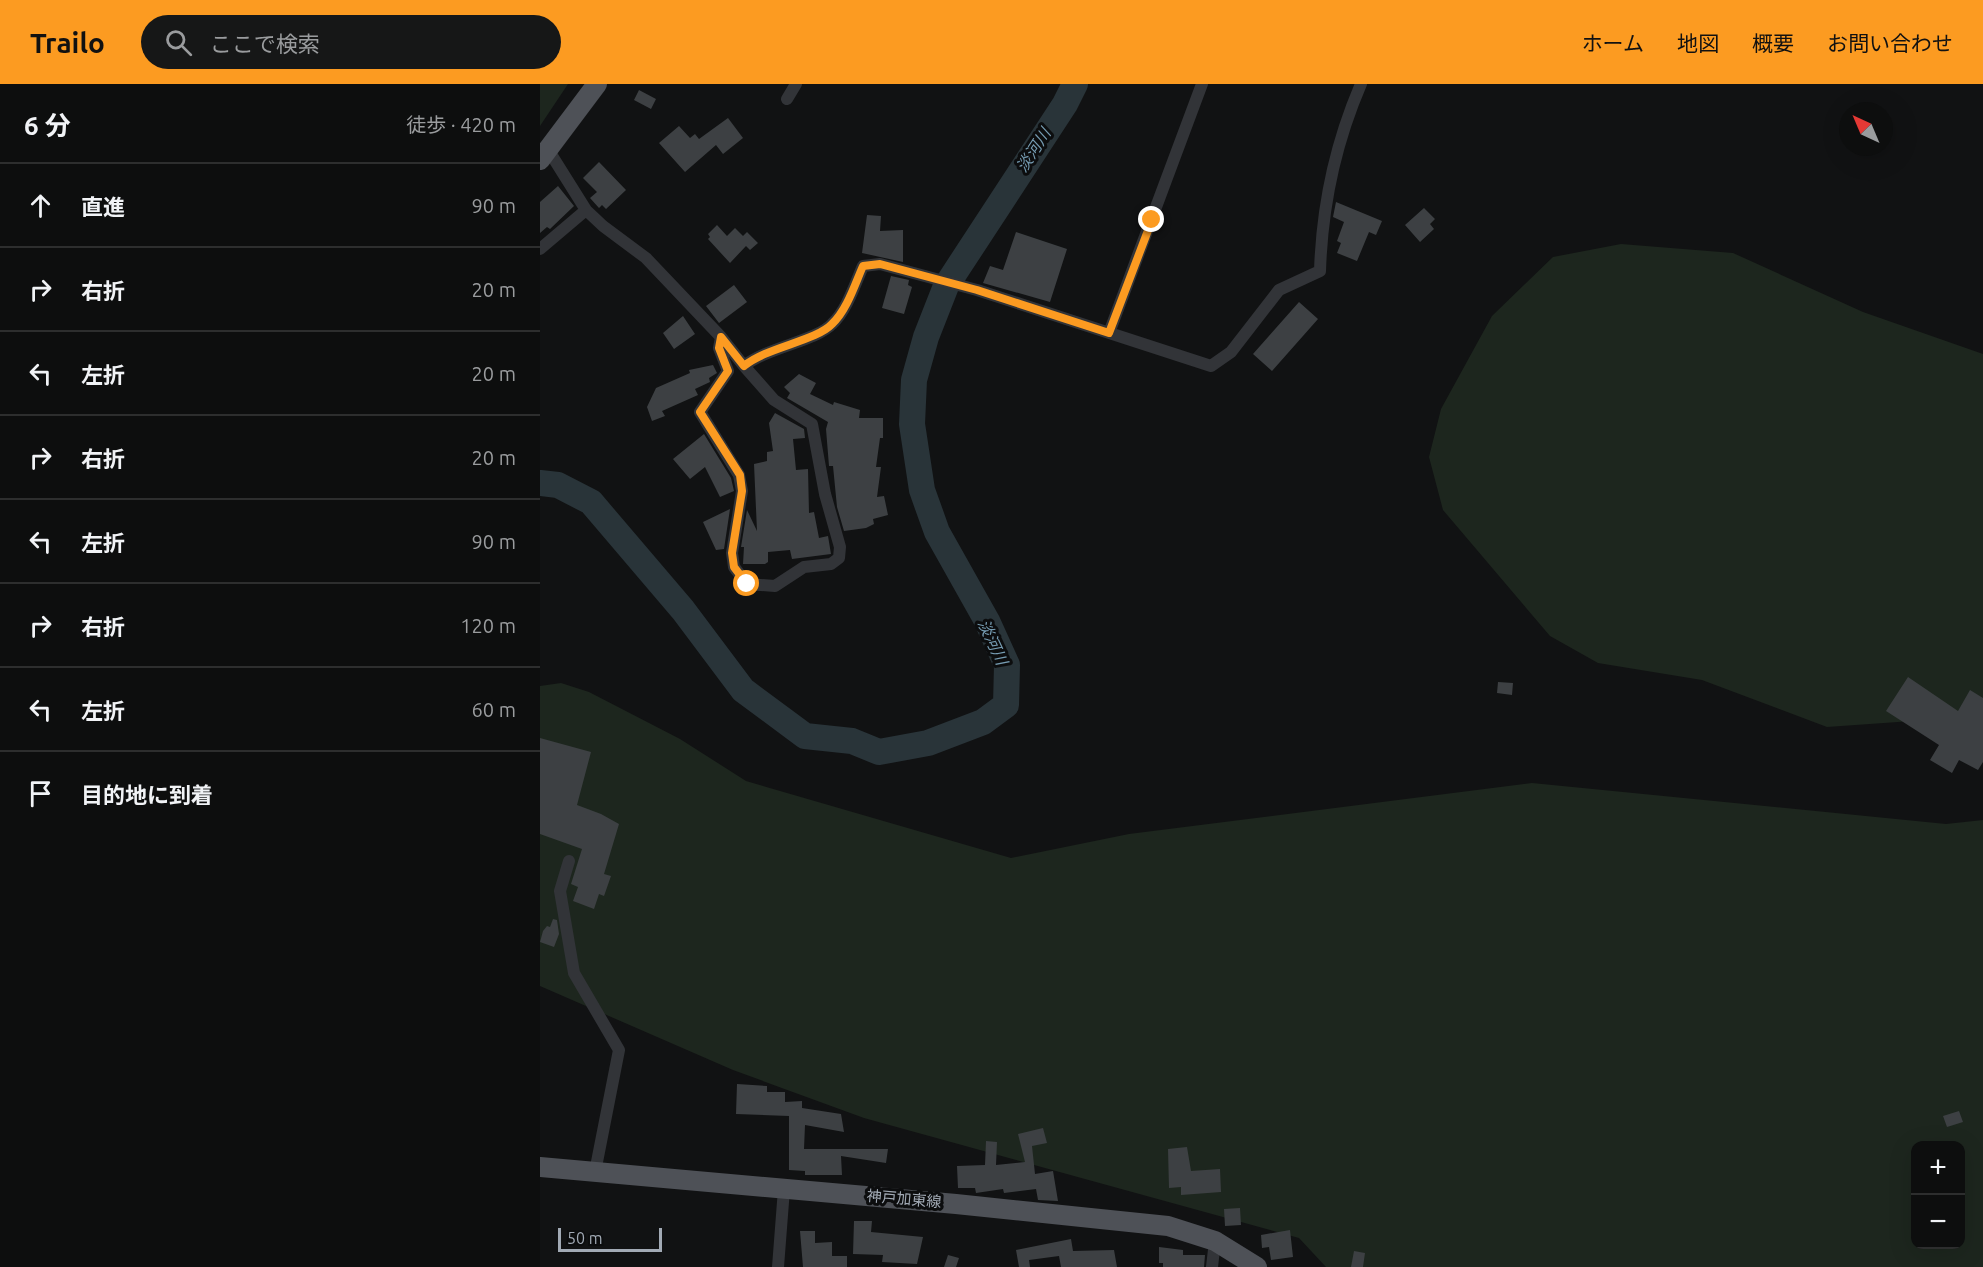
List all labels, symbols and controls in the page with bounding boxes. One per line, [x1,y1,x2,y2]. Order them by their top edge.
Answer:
search box [141,15,561,69]
icon: search [162,26,195,59]
text: Trailo [30,27,105,58]
text: ここで検索 [210,31,320,56]
text: ホーム [1582,31,1644,55]
text: 地図 [1677,31,1719,55]
text: 概要 [1752,31,1794,55]
text: お問い合わせ [1827,31,1953,55]
north arrow [1839,102,1893,156]
text: 6 分 [24,111,71,140]
text: 徒歩 · 420 m [406,113,516,136]
water label: 淡河川 [1012,123,1055,175]
icon: ahead [24,189,57,222]
text: 直進 [81,194,125,219]
text: 90 m [472,194,516,217]
route end [1138,206,1164,232]
icon: right [24,273,57,306]
text: 右折 [81,278,125,303]
text: 20 m [472,278,516,301]
icon: left [24,357,57,390]
text: 左折 [81,362,125,387]
text: 20 m [472,362,516,385]
icon: right [24,441,57,474]
text: 右折 [81,446,125,471]
text: 20 m [472,446,516,469]
icon: left [24,525,57,558]
text: 左折 [81,530,125,555]
text: 90 m [472,530,516,553]
route start [733,570,759,596]
icon: right [24,609,57,642]
text: 右折 [81,614,125,639]
text: 120 m [460,614,516,637]
water label: 淡河川 [975,616,1012,669]
icon: left [24,693,57,726]
text: 左折 [81,698,125,723]
text: 60 m [472,698,516,721]
icon: arrive [24,777,57,810]
text: 目的地に到着 [81,782,213,807]
map controls [1911,1141,1965,1249]
button: + [1911,1141,1965,1195]
street label: 神戸加東線 [866,1187,942,1210]
button: − [1911,1195,1965,1249]
scale bar [558,1225,662,1252]
text: 50 m [567,1229,603,1247]

